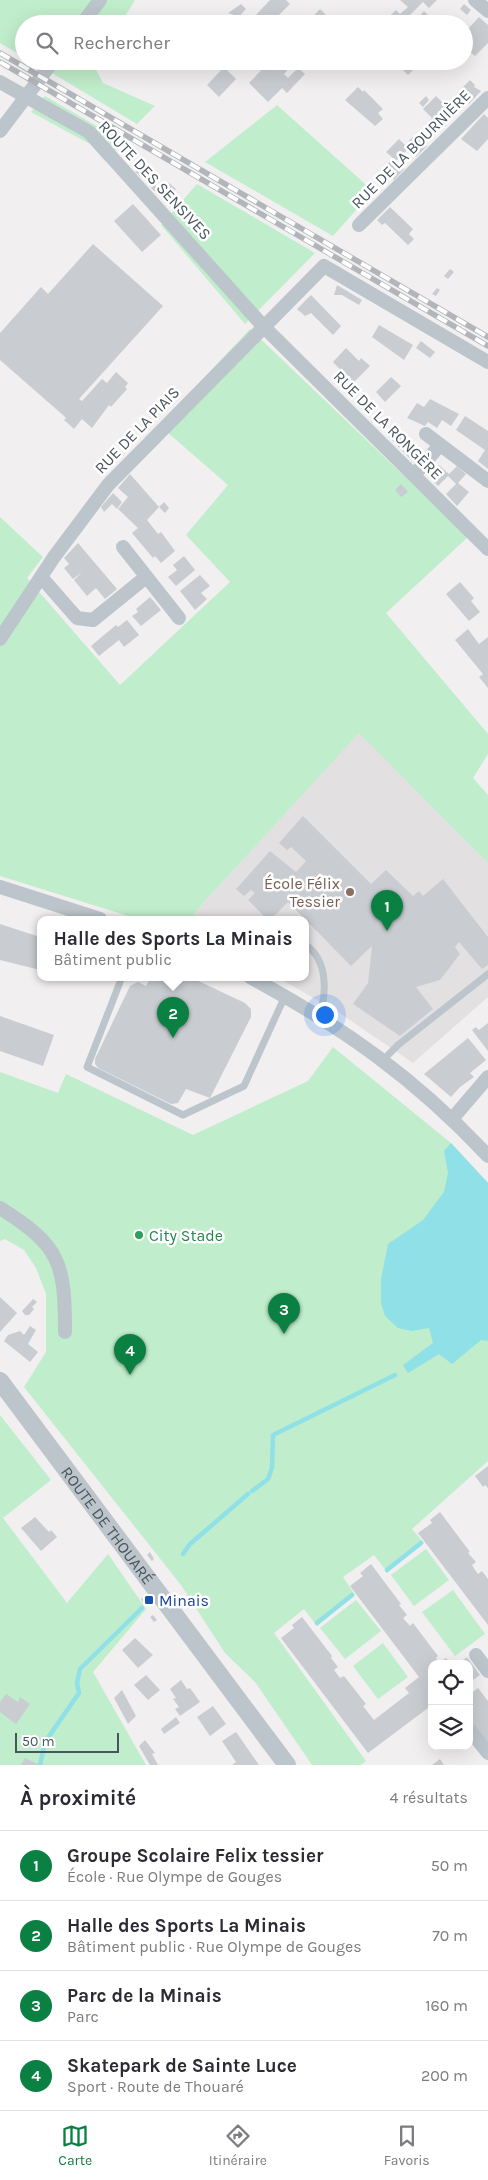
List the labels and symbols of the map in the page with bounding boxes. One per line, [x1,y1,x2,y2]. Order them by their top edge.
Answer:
street label: RUE DE LA BOURNIÈRE [348,86,474,212]
street label: ROUTE DES SENSIVES [95,117,215,243]
street label: RUE DE LA RONGÈRE [330,367,446,483]
street label: RUE DE LA PIAIS [91,383,183,477]
place label: École Félix Tessier [264,874,340,911]
marker: École Félix Tessier [344,886,356,898]
pin: 1 [371,890,403,931]
pin: 2 [157,997,189,1038]
your location [312,1002,338,1028]
place label: City Stade [149,1226,223,1245]
marker: City Stade [133,1229,145,1241]
pin: 3 [268,1293,300,1334]
pin: 4 [114,1334,146,1375]
street label: ROUTE DE THOUARÉ [58,1462,158,1588]
place label: Minais [159,1591,209,1610]
marker: Minais [143,1594,155,1606]
scale bar [15,1730,119,1753]

